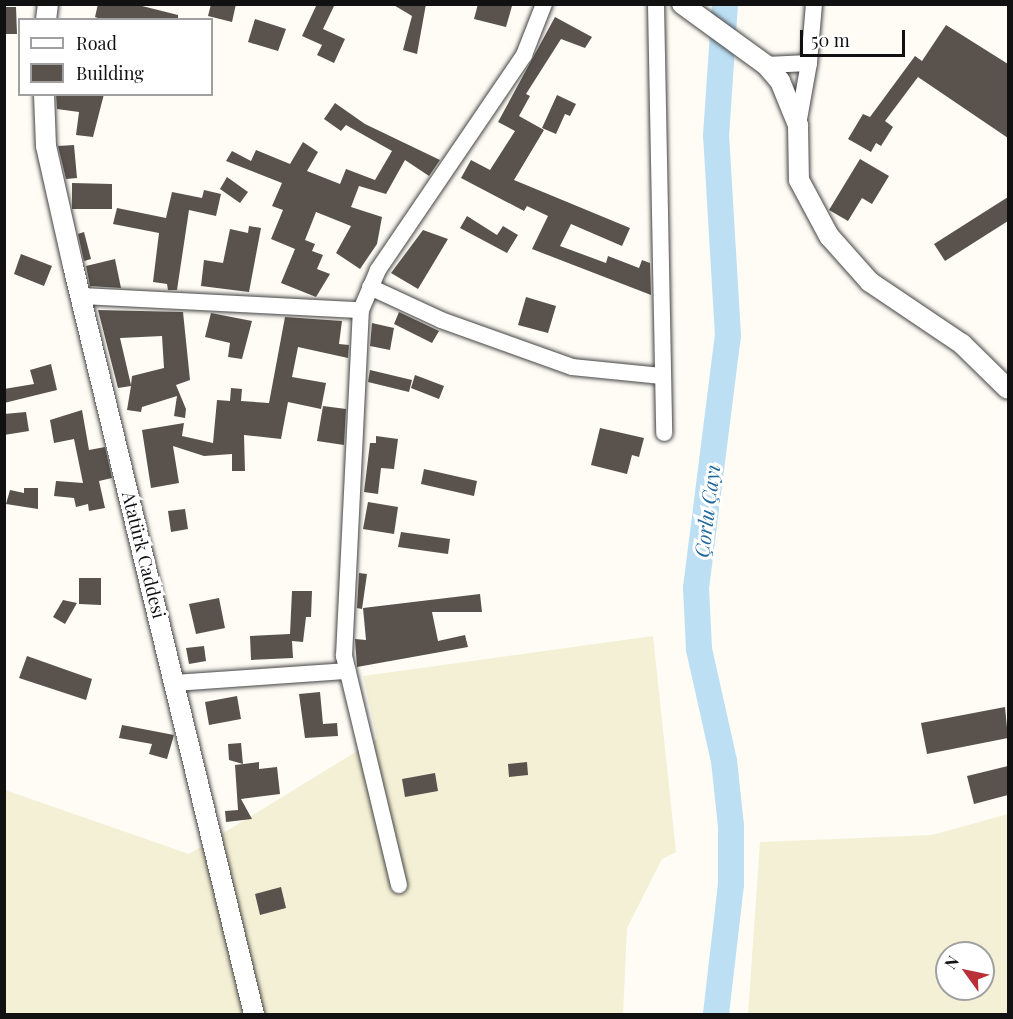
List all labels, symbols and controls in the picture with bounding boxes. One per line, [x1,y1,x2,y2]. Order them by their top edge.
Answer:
legend [18,18,213,96]
scale bar [803,18,908,56]
text: 50 m [811,28,850,52]
text: Road [76,31,117,55]
text: Building [76,61,144,85]
water label: Çorlu Çayı [688,463,724,559]
street label: Atatürk Caddesi [118,489,170,621]
north arrow [935,941,995,1001]
text: N [939,951,963,973]

